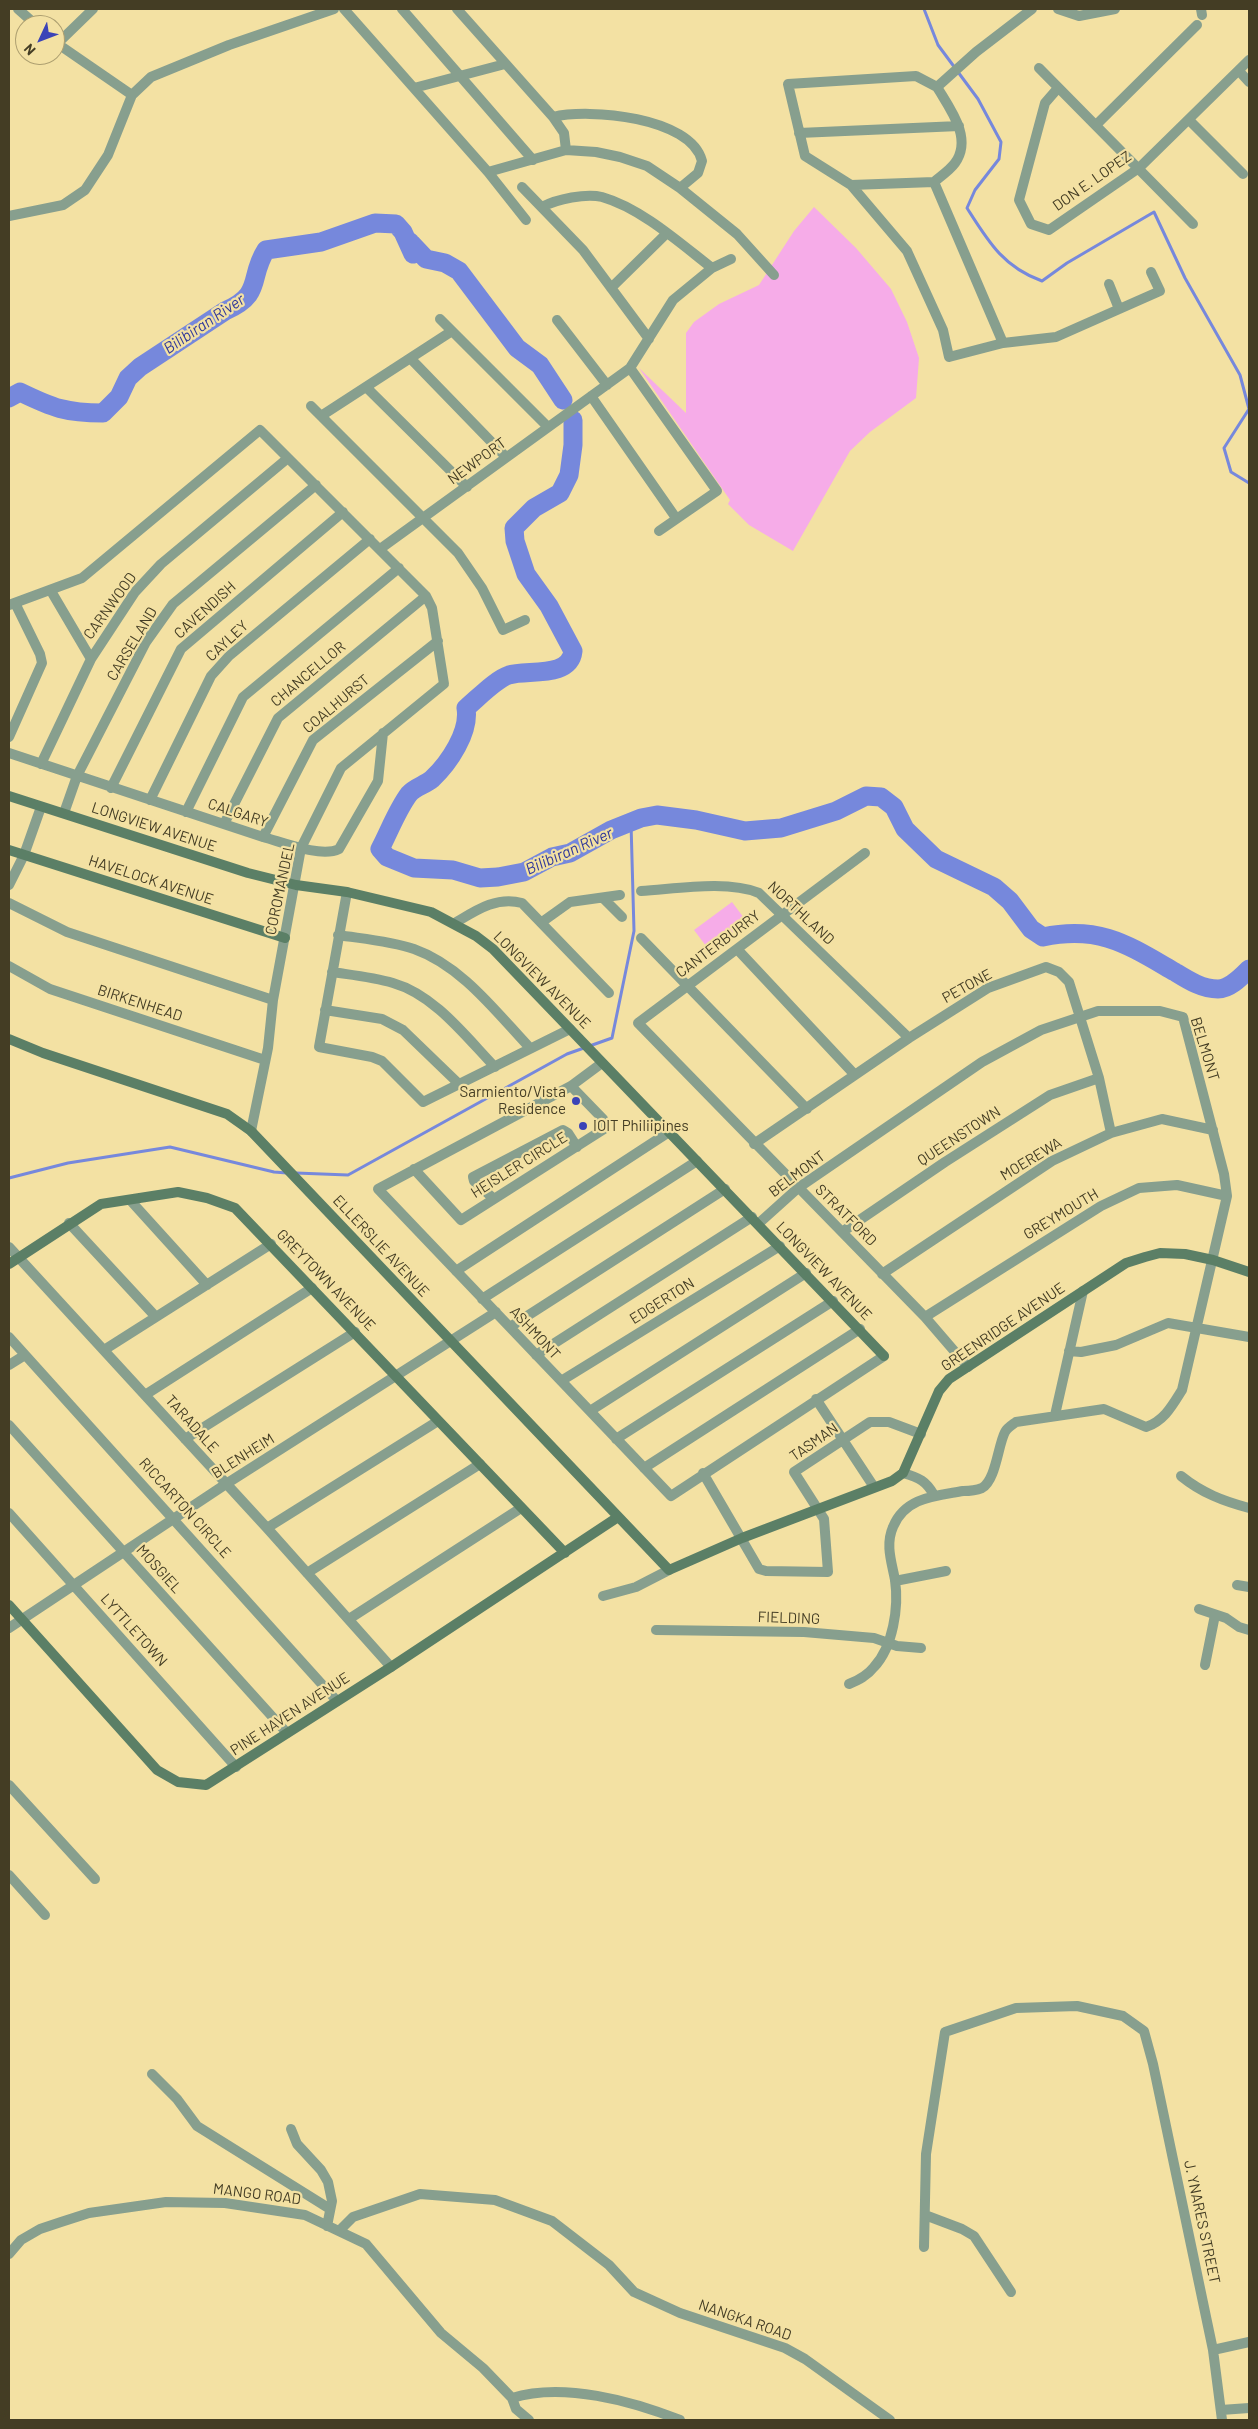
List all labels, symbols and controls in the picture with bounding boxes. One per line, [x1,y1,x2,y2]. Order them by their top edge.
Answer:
north arrow [15,15,65,65]
text: N [20,41,39,59]
street label: DON E. LOPEZ [1049,147,1135,215]
water label: Bilibiran River [160,290,248,358]
street label: NEWPORT [444,434,510,488]
street label: CARNWOOD [80,569,140,643]
street label: CAVENDISH [170,578,240,642]
street label: CARSELAND [103,604,161,684]
street label: CAYLEY [202,617,252,665]
street label: CHANCELLOR [267,638,349,710]
street label: COALHURST [299,671,373,737]
street label: CALGARY [206,795,270,831]
street label: LONGVIEW AVENUE [89,798,219,856]
water label: Bilibiran River [522,823,616,879]
street label: COROMANDEL [261,841,299,937]
street label: HAVELOCK AVENUE [86,851,216,909]
street label: NORTHLAND [764,878,838,948]
street label: CANTERBURRY [672,906,764,982]
street label: LONGVIEW AVENUE [490,928,594,1032]
street label: PETONE [939,965,995,1007]
street label: BIRKENHEAD [95,981,185,1025]
street label: BELMONT [1187,1015,1223,1083]
place label: Sarmiento/Vista Residence [459,1083,566,1118]
marker: Sarmiento/Vista Residence [570,1095,582,1107]
street label: QUEENSTOWN [914,1103,1004,1169]
place label: IOIT Philiipines [593,1117,689,1135]
marker: IOIT Philiipines [577,1120,589,1132]
street label: HEISLER CIRCLE [468,1128,570,1202]
street label: MOEREWA [997,1134,1065,1184]
street label: BELMONT [765,1147,829,1201]
street label: STRATFORD [811,1180,881,1250]
street label: GREYMOUTH [1020,1185,1102,1243]
street label: ELLERSLIE AVENUE [329,1191,433,1301]
street label: LONGVIEW AVENUE [772,1218,876,1324]
street label: GREYTOWN AVENUE [273,1226,379,1334]
street label: EDGERTON [626,1274,698,1328]
street label: GREENRIDGE AVENUE [938,1279,1068,1375]
street label: ASHMONT [506,1303,564,1363]
street label: TARADALE [161,1391,223,1457]
street label: TASMAN [786,1419,842,1465]
street label: BLENHEIM [208,1430,278,1482]
street label: RICCARTON CIRCLE [135,1454,235,1562]
street label: MOSGIEL [132,1541,186,1597]
street label: LYTTLETOWN [97,1590,171,1670]
street label: FIELDING [757,1608,821,1628]
street label: PINE HAVEN AVENUE [227,1669,353,1759]
street label: J. YNARES STREET [1180,2158,1224,2286]
street label: MANGO ROAD [212,2180,302,2208]
street label: NANGKA ROAD [696,2296,794,2344]

